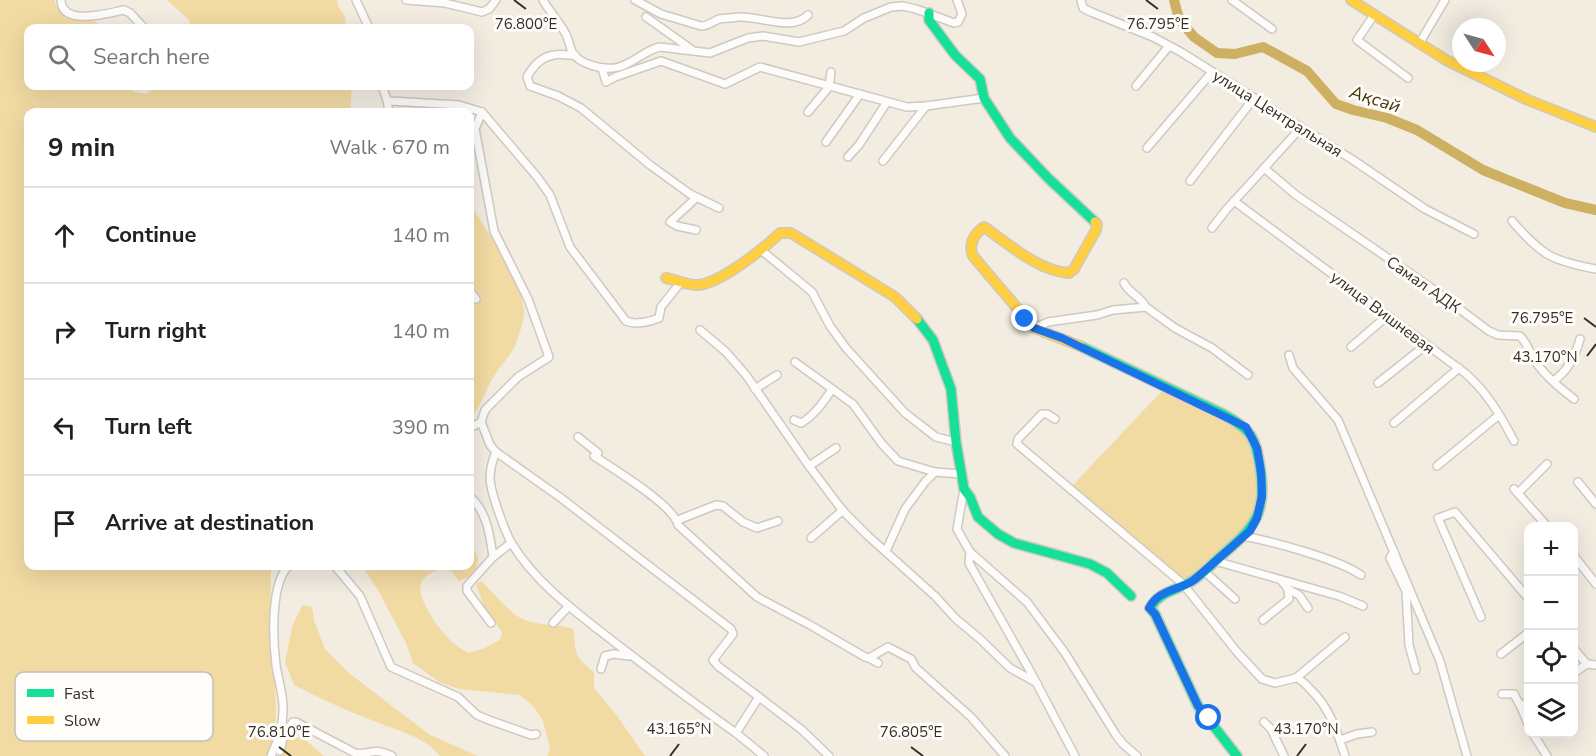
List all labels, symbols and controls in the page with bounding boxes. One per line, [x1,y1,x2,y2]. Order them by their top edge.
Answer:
text: 76.800°E [495,14,557,34]
text: 76.795°E [1127,14,1189,34]
north arrow [1452,18,1506,72]
search box [24,24,474,90]
icon: search [45,41,78,74]
text: Search here [93,42,210,72]
street label: улица Центральная [1208,65,1347,163]
water label: Ақсай [1346,79,1403,118]
text: 9 min [48,130,115,165]
text: Walk · 670 m [330,134,450,161]
icon: ahead [48,219,81,252]
text: Continue [105,220,196,250]
text: 140 m [392,222,450,249]
street label: Самал АДК [1382,251,1466,319]
street label: улица Вишневая [1326,266,1439,359]
route end [1011,305,1037,331]
text: 76.795°E [1511,308,1573,328]
icon: right [48,315,81,348]
text: Turn right [105,316,206,346]
text: 140 m [392,318,450,345]
text: 43.170°N [1512,347,1578,367]
icon: left [48,411,81,444]
text: Turn left [105,412,192,442]
text: 390 m [392,414,450,441]
icon: arrive [48,507,81,540]
text: Arrive at destination [105,508,314,538]
map controls [1524,522,1578,738]
button: + [1524,522,1578,576]
button: − [1524,576,1578,630]
button: locate [1524,630,1578,684]
legend [15,672,213,741]
text: Fast [64,683,95,705]
button: layers [1524,684,1578,738]
route start [1195,704,1221,730]
text: Slow [64,710,101,732]
text: 43.165°N [646,719,712,739]
text: 43.170°N [1273,719,1339,739]
text: 76.810°E [248,722,310,742]
text: 76.805°E [880,722,942,742]

